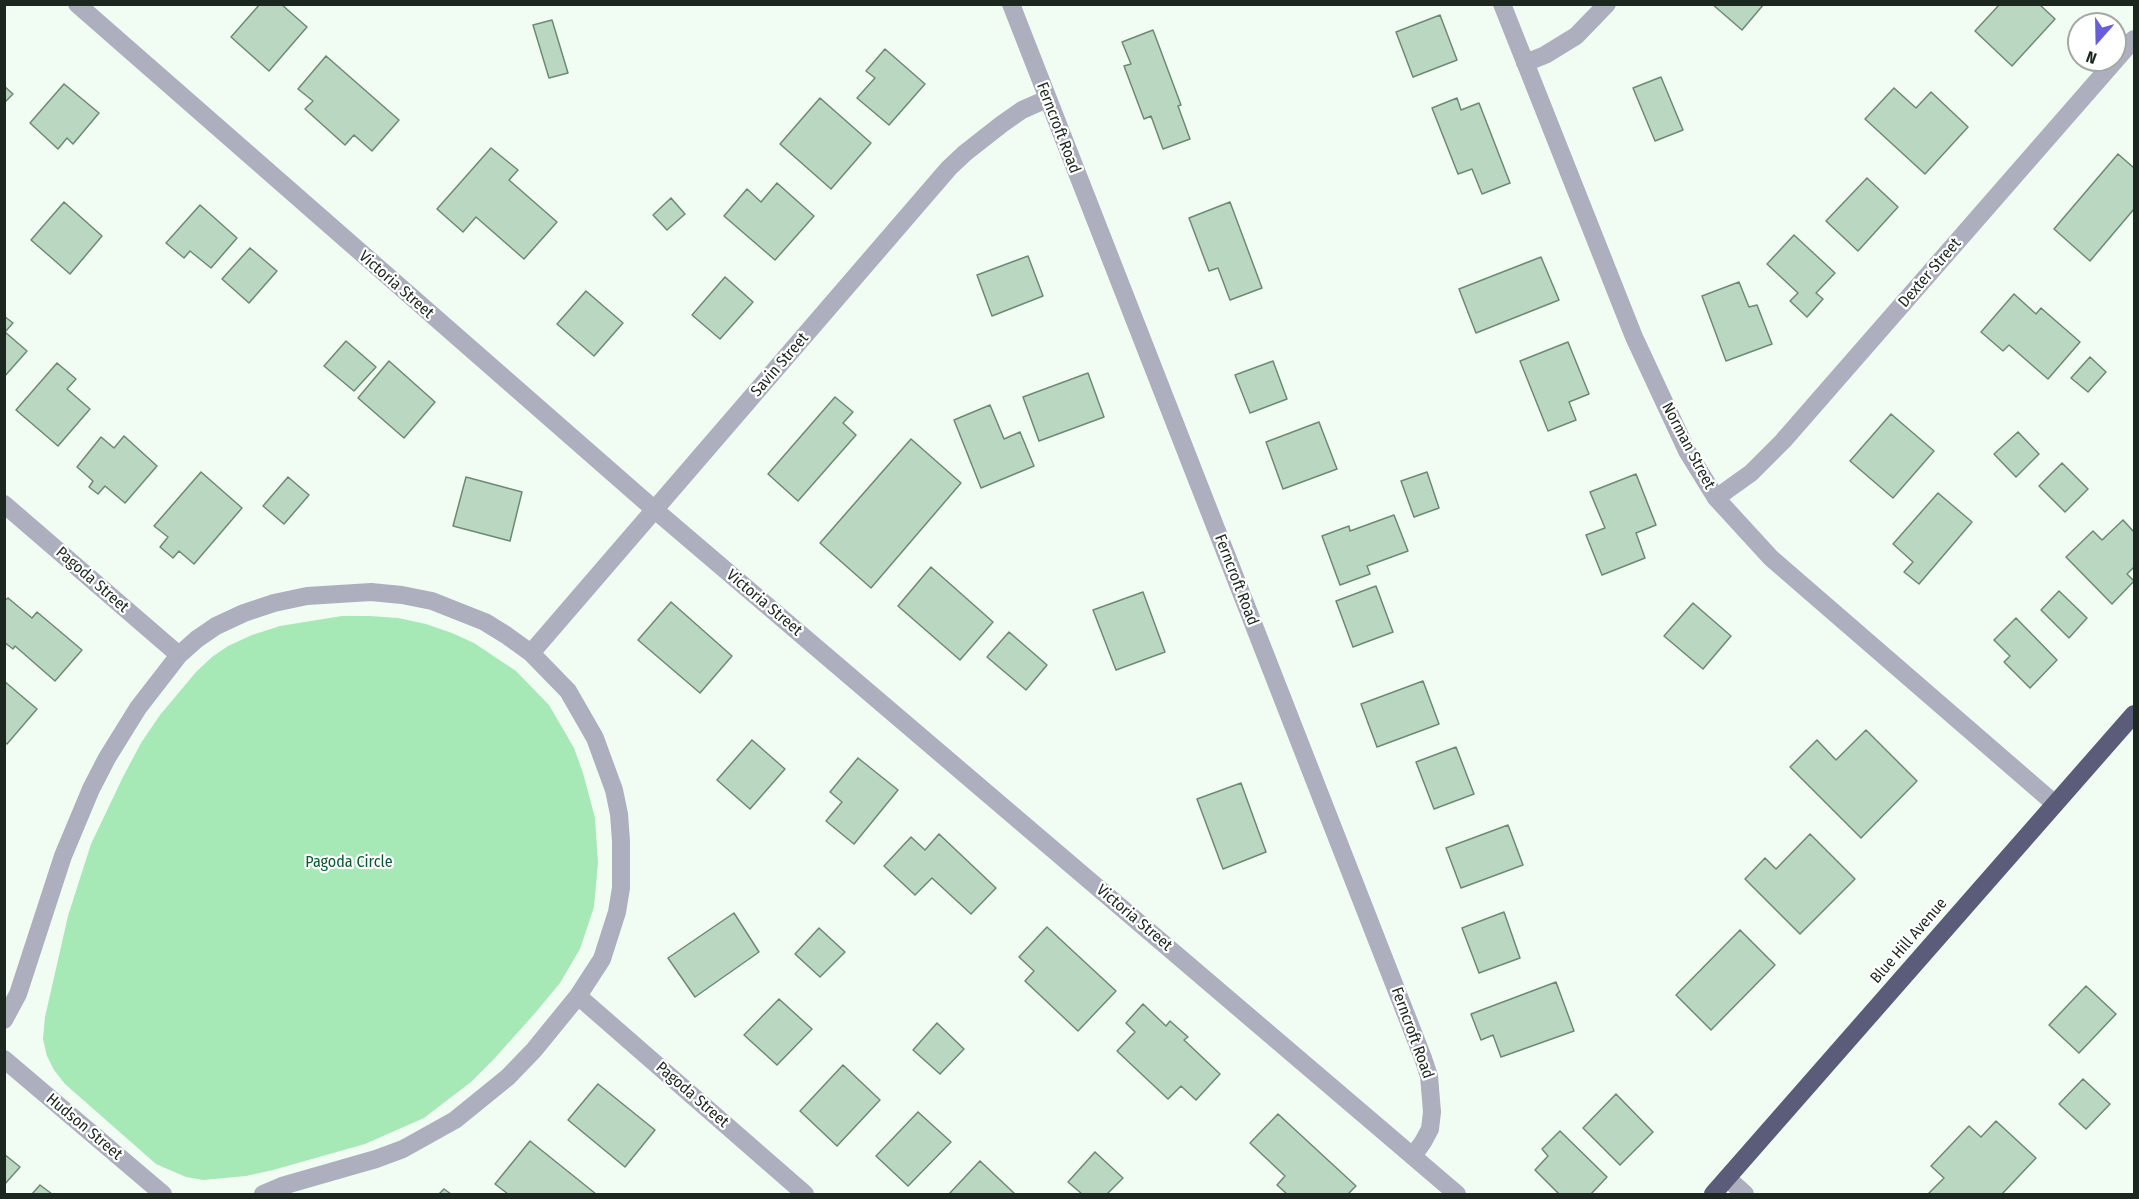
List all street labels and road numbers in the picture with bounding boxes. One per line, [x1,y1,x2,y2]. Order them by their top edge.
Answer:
street label: Ferncroft Road [1032,80,1084,176]
street label: Dexter Street [1895,234,1965,312]
street label: Victoria Street [355,247,437,323]
street label: Savin Street [747,329,813,401]
street label: Norman Street [1657,399,1719,493]
street label: Ferncroft Road [1210,532,1262,628]
street label: Pagoda Street [52,543,132,617]
street label: Victoria Street [722,566,806,640]
street label: Victoria Street [1092,881,1176,955]
street label: Blue Hill Avenue [1867,894,1951,988]
street label: Ferncroft Road [1387,985,1437,1081]
street label: Pagoda Street [652,1058,732,1132]
street label: Hudson Street [42,1090,126,1164]

